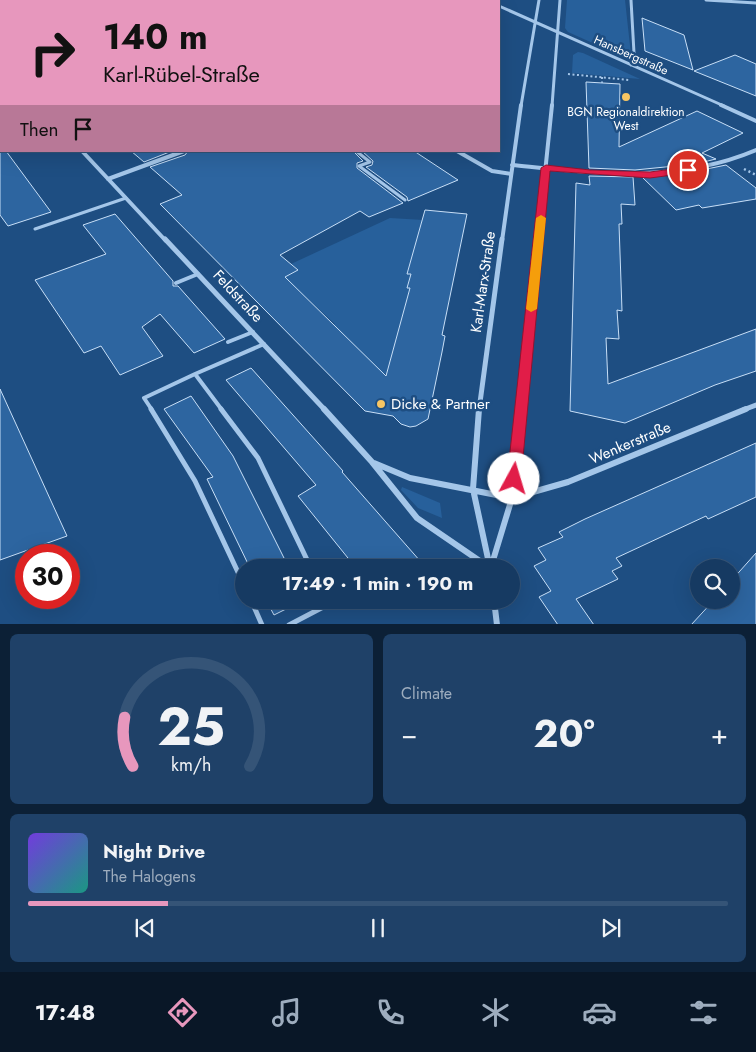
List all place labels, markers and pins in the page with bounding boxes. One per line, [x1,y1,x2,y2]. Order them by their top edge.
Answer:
marker: BGN Regionaldirektion West [620,91,632,103]
place label: BGN Regionaldirektion West [567,103,685,135]
pin [667,149,709,191]
place label: Dicke & Partner [391,393,491,415]
marker: Dicke & Partner [375,398,387,410]

